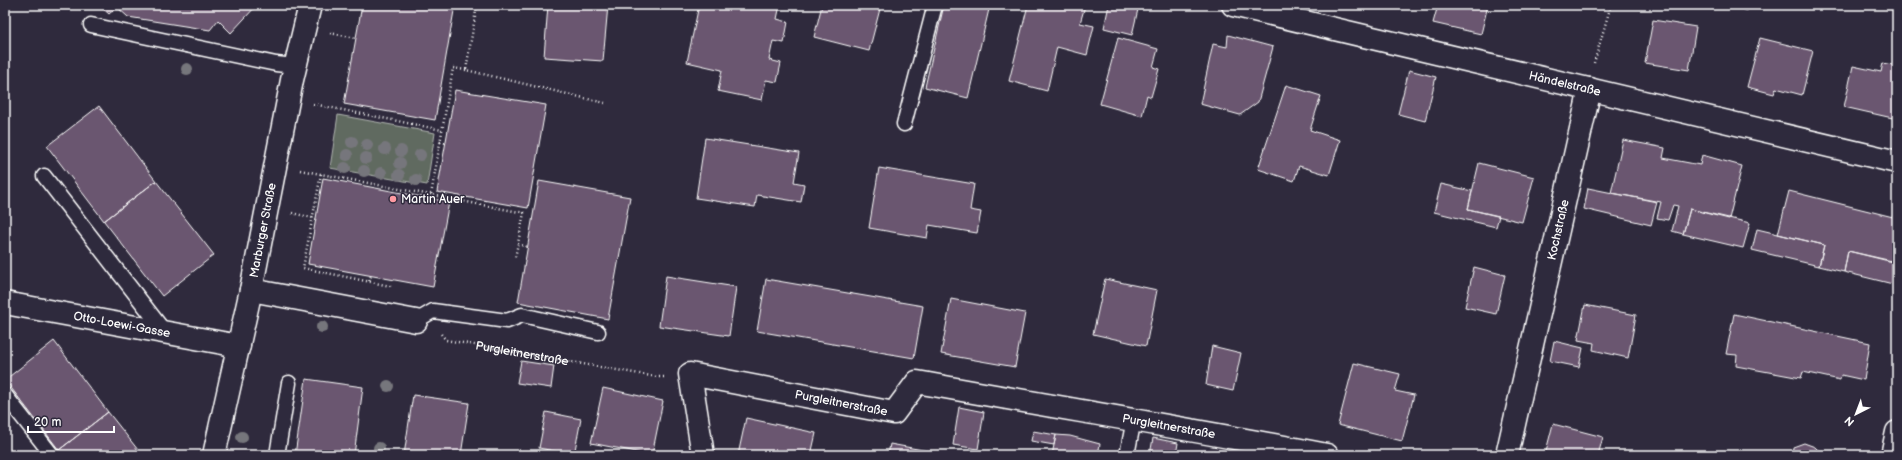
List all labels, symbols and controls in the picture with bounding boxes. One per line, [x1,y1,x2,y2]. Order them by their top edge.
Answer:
street label: Händelstraße [1527,68,1602,99]
street label: Marburger Straße [246,182,279,279]
place label: Martin Auer [401,192,465,207]
marker: Martin Auer [388,194,398,204]
street label: Kochstraße [1544,198,1572,262]
street label: Otto-Loewi-Gasse [72,308,172,341]
street label: Purgleitnerstraße [474,338,570,369]
street label: Purgleitnerstraße [794,387,889,419]
north arrow [1836,394,1876,434]
scale bar [28,408,114,434]
street label: Purgleitnerstraße [1121,411,1216,442]
text: N [1842,413,1857,429]
text: 20 m [34,415,61,430]

